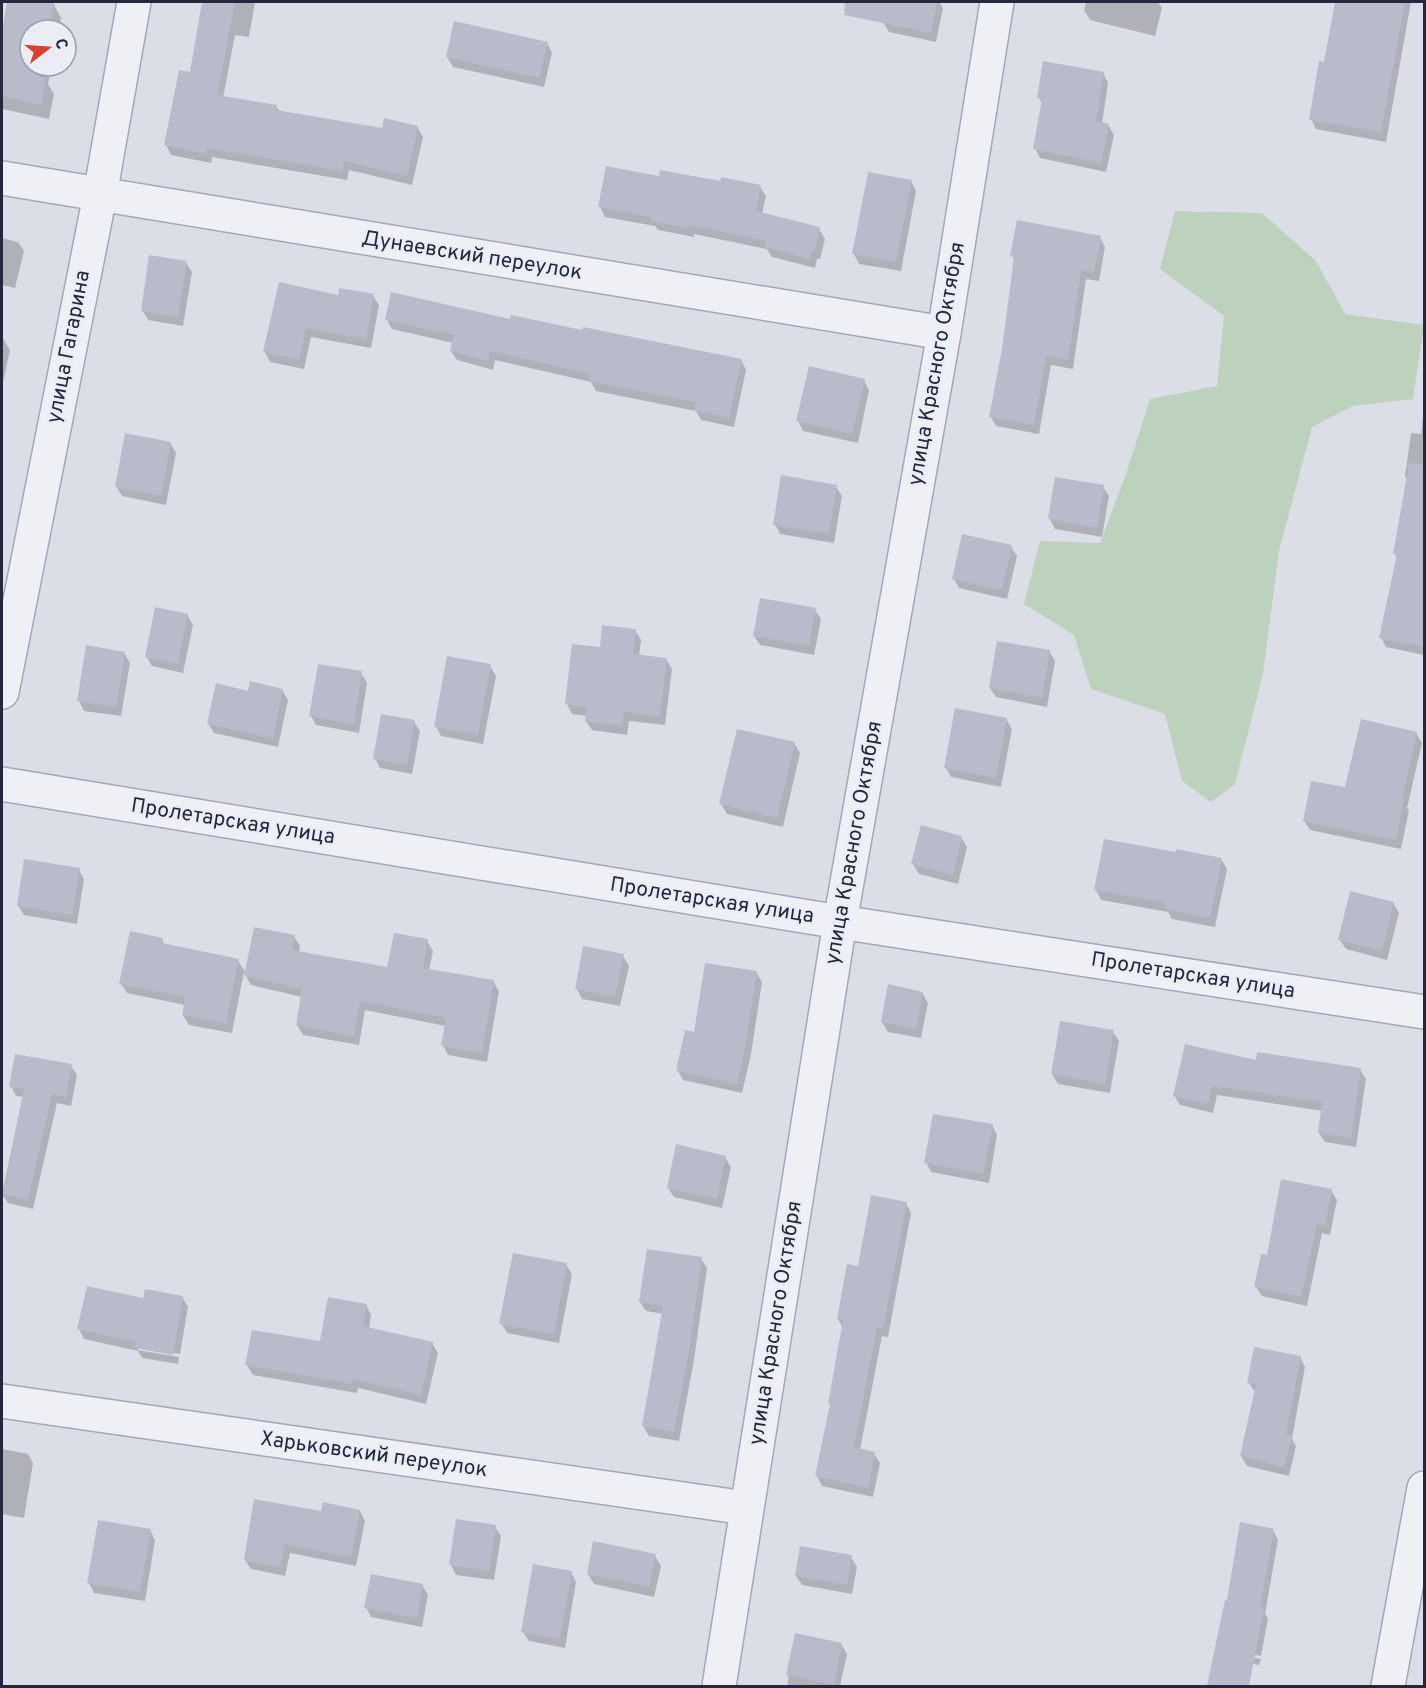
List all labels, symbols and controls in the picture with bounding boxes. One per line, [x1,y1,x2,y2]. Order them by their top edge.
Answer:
north arrow [18,18,78,78]
text: С [49,36,71,52]
street label: Дунаевский переулок [360,225,584,287]
street label: улица Красного Октября [902,240,972,488]
street label: улица Гагарина [41,268,97,426]
street label: улица Красного Октября [819,719,889,967]
street label: Пролетарская улица [129,793,337,851]
street label: Пролетарская улица [608,872,816,930]
street label: Пролетарская улица [1089,947,1297,1005]
street label: улица Красного Октября [743,1199,809,1447]
street label: Харьковский переулок [259,1426,489,1484]

